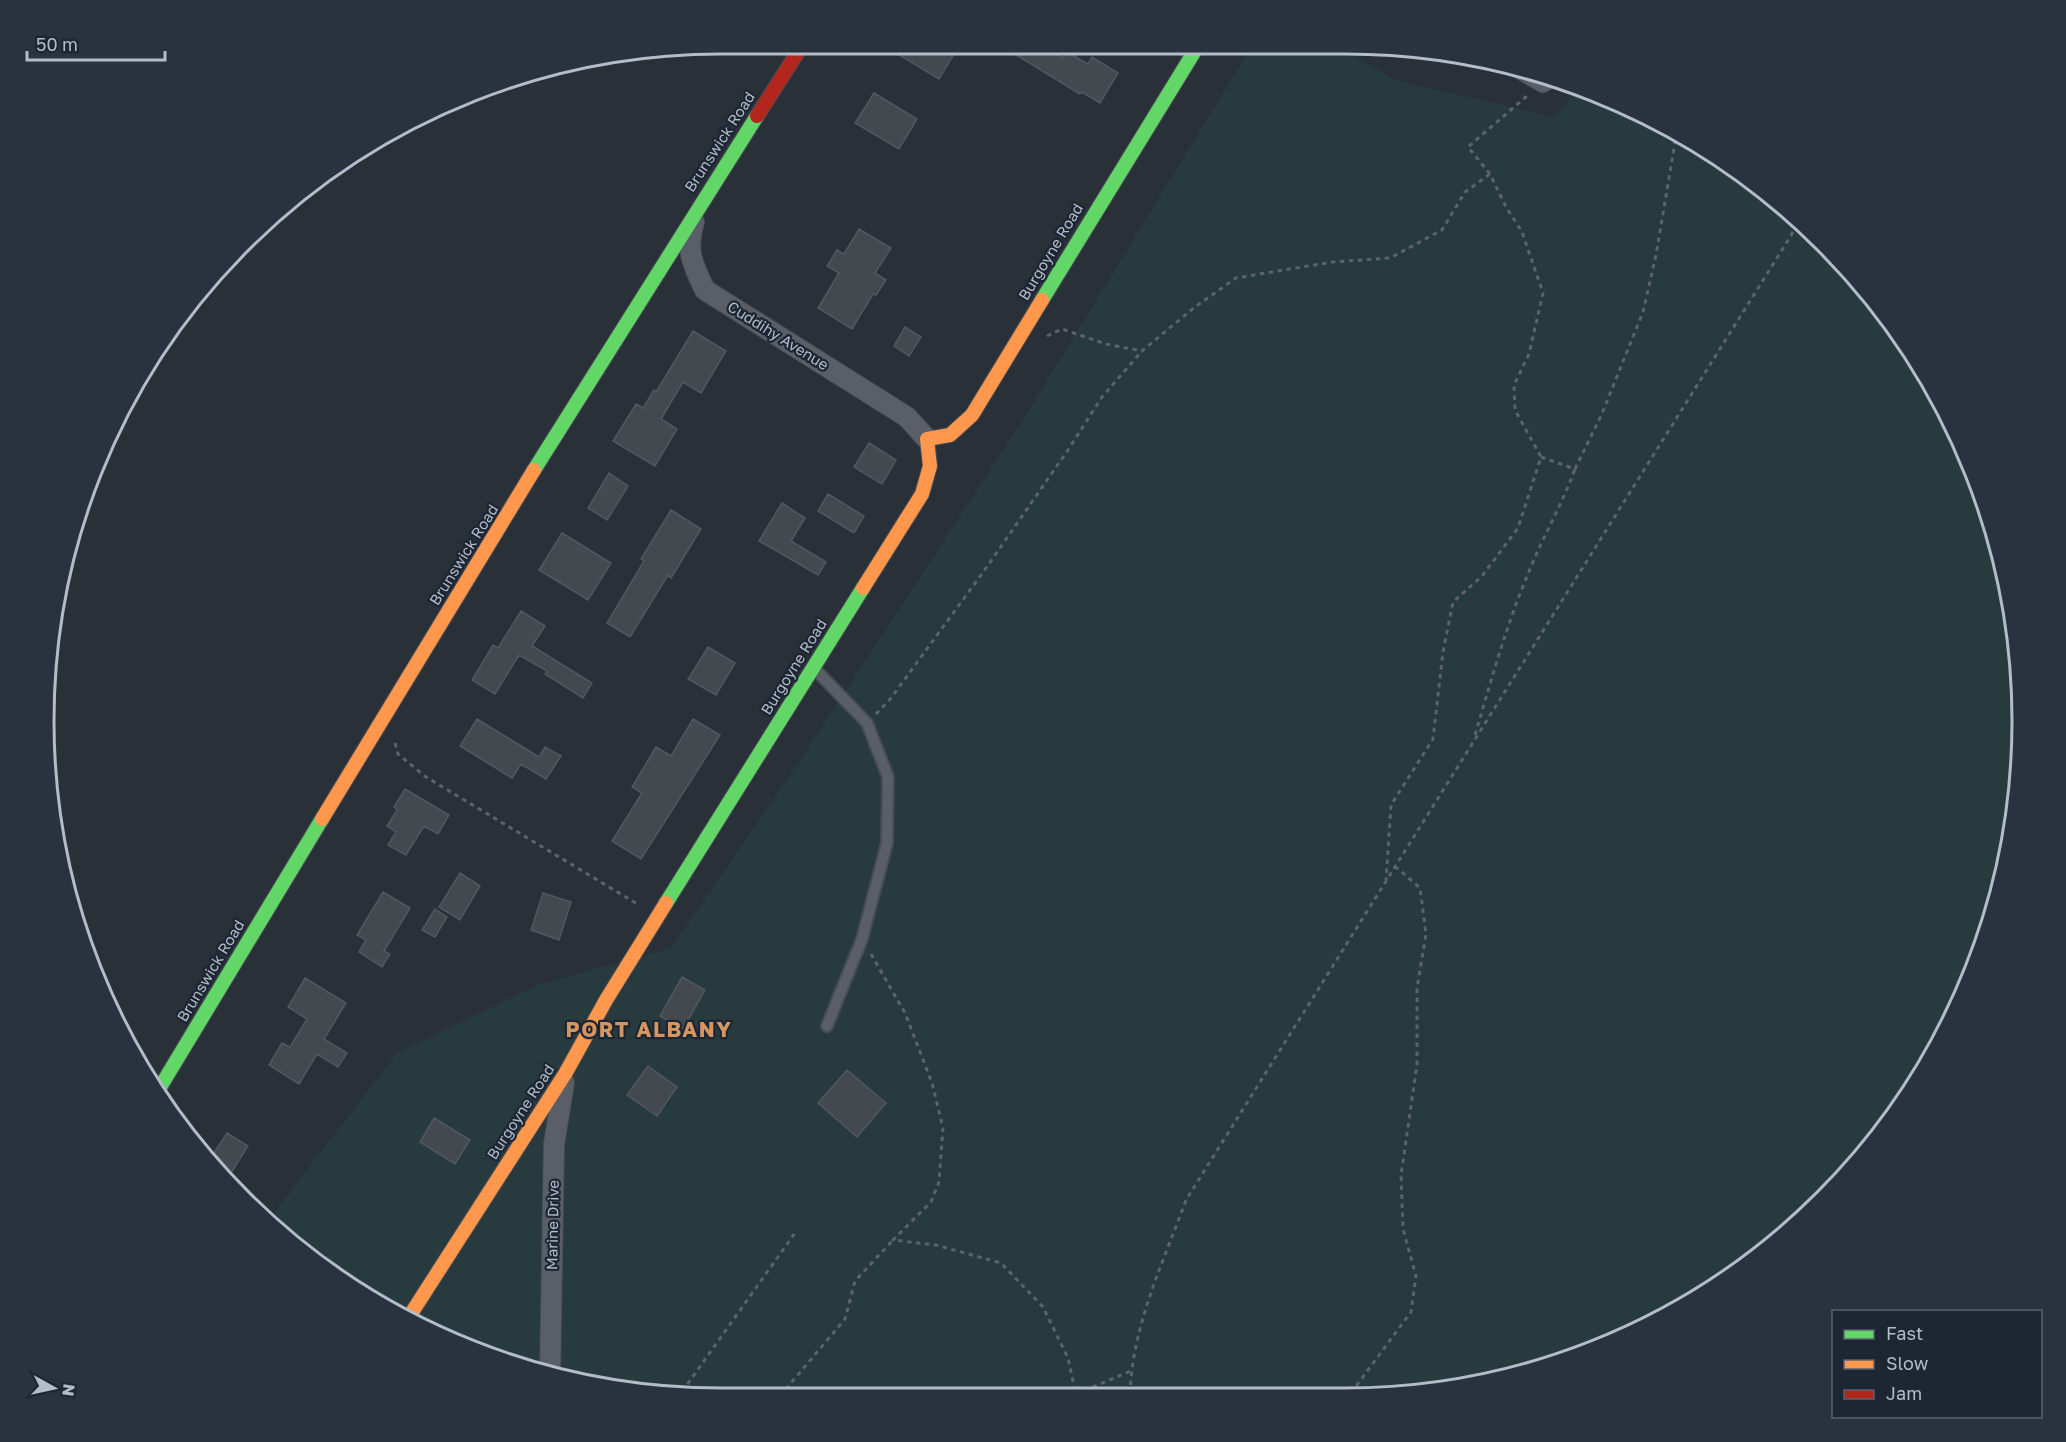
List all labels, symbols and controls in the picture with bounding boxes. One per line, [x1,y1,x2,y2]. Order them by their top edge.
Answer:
scale bar [27,24,165,62]
text: 50 m [36,33,78,55]
street label: Brunswick Road [680,88,758,195]
street label: Burgoyne Road [1014,200,1086,303]
street label: Cuddihy Avenue [725,297,833,374]
street label: Brunswick Road [425,501,501,608]
street label: Burgoyne Road [756,615,830,718]
street label: Brunswick Road [173,916,248,1025]
district label: PORT ALBANY [566,1016,732,1042]
street label: Burgoyne Road [483,1061,558,1162]
street label: Marine Drive [542,1179,562,1270]
legend [1832,1310,2042,1418]
text: Fast [1886,1322,1923,1344]
text: Slow [1886,1352,1929,1374]
north arrow [24,1358,84,1418]
text: Jam [1886,1382,1922,1404]
text: N [58,1383,80,1398]

